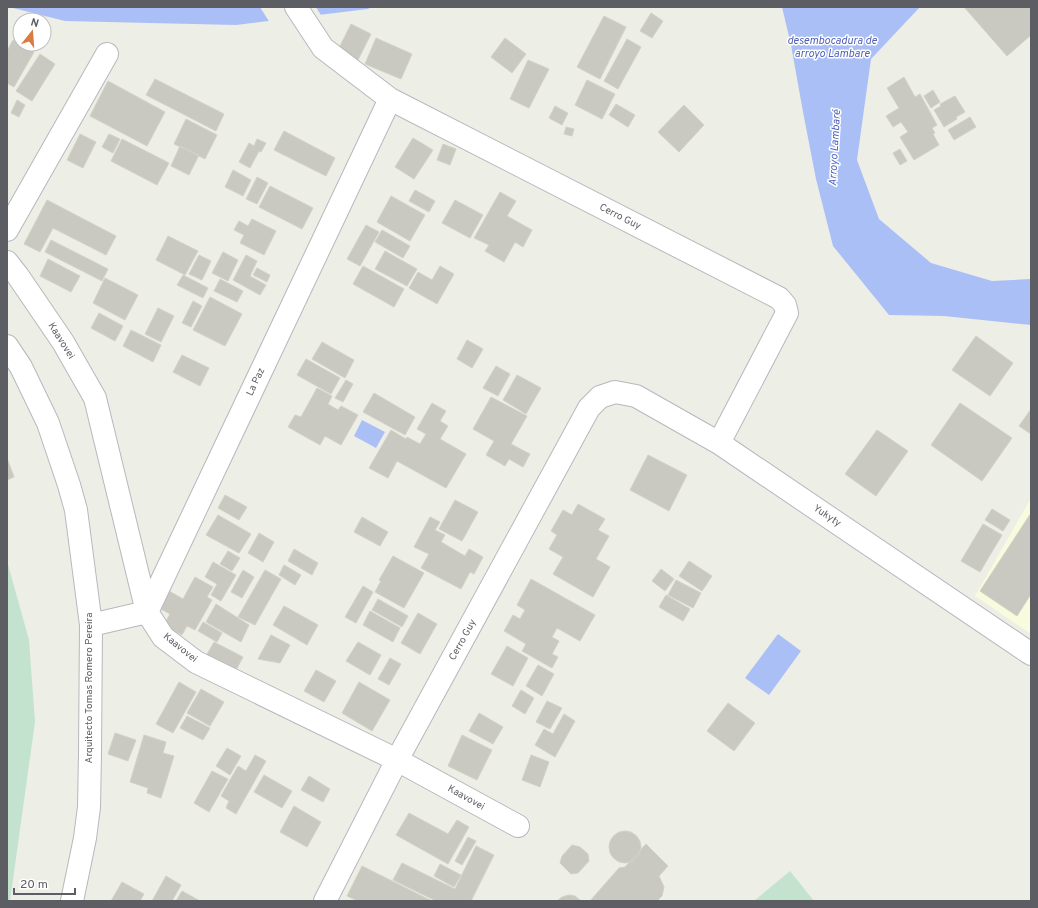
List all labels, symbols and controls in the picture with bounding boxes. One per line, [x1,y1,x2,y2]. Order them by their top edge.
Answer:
north arrow [12,12,52,52]
text: N [29,16,40,31]
water label: desembocadura de arroyo Lambare [787,34,877,61]
water label: Arroyo Lambaré [826,108,844,187]
street label: Cerro Guy [597,201,643,233]
street label: Kaavovei [45,320,77,362]
street label: La Paz [244,366,268,398]
street label: Yukyty [811,502,843,530]
street label: Arquitecto Tomas Romero Pereira [83,613,96,763]
street label: Cerro Guy [446,617,480,663]
street label: Kaavovei [160,630,200,666]
street label: Kaavovei [445,782,487,814]
scale bar [14,870,75,896]
text: 20 m [20,877,48,893]

